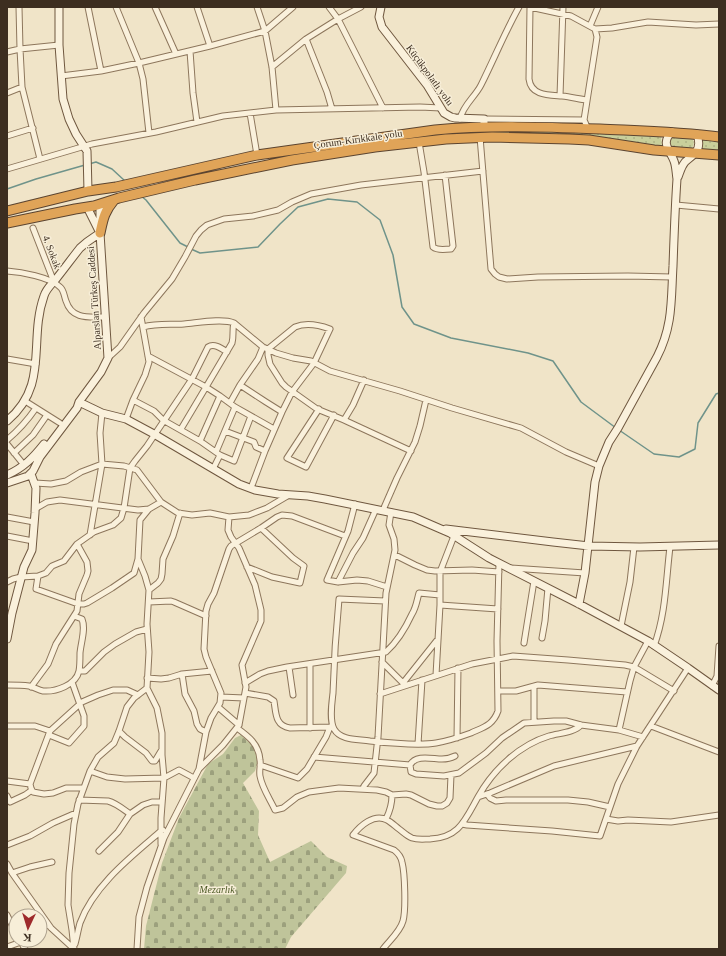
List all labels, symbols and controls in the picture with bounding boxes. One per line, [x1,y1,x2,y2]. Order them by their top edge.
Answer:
street label: Küçükpolatlı yolu [404,42,456,108]
street label: Çorum-Kırıkkale yolu [313,127,403,151]
street label: 4. Sokak [41,234,63,270]
street label: Alparslan Türkeş Caddesi [85,246,103,350]
park label: Mezarlık [198,884,235,895]
north arrow [8,908,48,948]
text: K [22,932,32,944]

